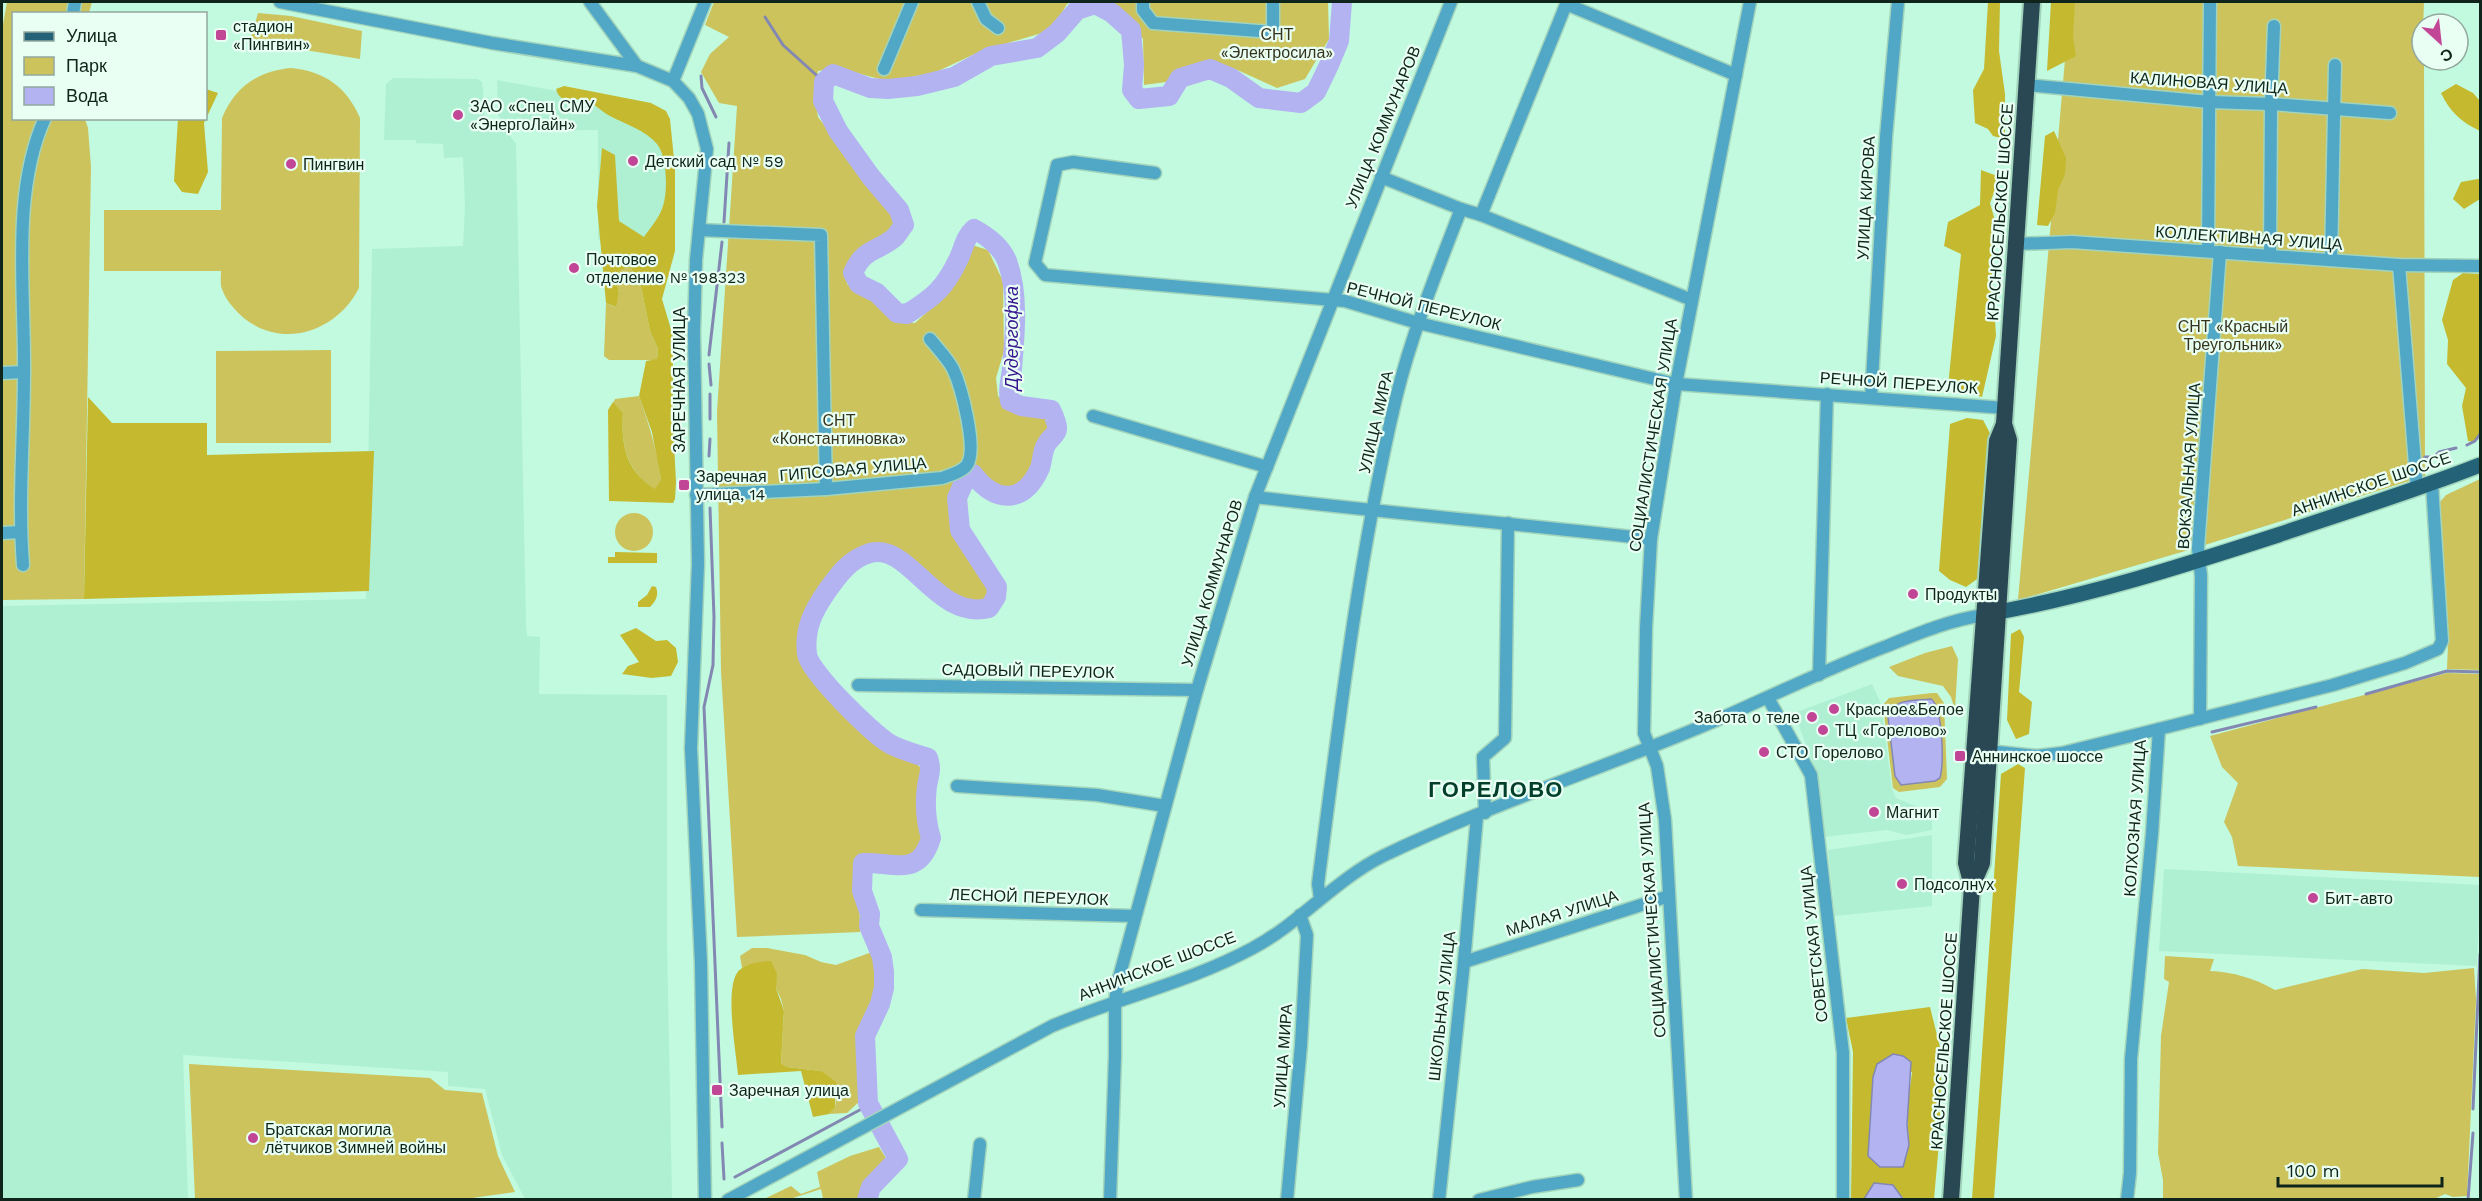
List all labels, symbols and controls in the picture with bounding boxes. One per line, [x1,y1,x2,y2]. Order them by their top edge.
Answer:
legend [12,12,207,120]
north arrow [2410,12,2470,72]
place label: стадион «Пингвин» [233,17,310,54]
text: Улица [66,25,118,46]
park label: СНТ «Электросила» [1221,25,1333,62]
marker: стадион «Пингвин» [214,28,228,42]
street label: УЛИЦА КОММУНАРОВ [1342,43,1424,211]
text: С [2437,44,2456,66]
text: Парк [66,55,107,76]
street label: КАЛИНОВАЯ УЛИЦА [2129,68,2289,98]
text: Вода [66,85,109,106]
place label: ЗАО «Спец СМУ «ЭнергоЛайн» [470,97,595,134]
street label: КРАСНОСЕЛЬСКОЕ ШОССЕ [1983,103,2017,321]
marker: ЗАО «Спец СМУ «ЭнергоЛайн» [451,108,465,122]
street label: УЛИЦА КИРОВА [1853,135,1879,260]
place label: Детский сад № 59 [645,152,784,171]
marker: Детский сад № 59 [626,154,640,168]
place label: Пингвин [303,155,364,174]
marker: Пингвин [284,157,298,171]
street label: КОЛЛЕКТИВНАЯ УЛИЦА [2155,222,2344,254]
place label: Почтовое отделение № 198323 [586,250,746,287]
marker: Почтовое отделение № 198323 [567,261,581,275]
street label: РЕЧНОЙ ПЕРЕУЛОК [1345,278,1504,335]
water label: Дудергофка [1001,286,1022,392]
street label: ЗАРЕЧНАЯ УЛИЦА [670,307,689,453]
street label: СОЦИАЛИСТИЧЕСКАЯ УЛИЦА [1625,316,1681,553]
park label: СНТ «Красный Треугольник» [2178,317,2288,354]
street label: РЕЧНОЙ ПЕРЕУЛОК [1819,368,1979,398]
street label: УЛИЦА МИРА [1355,369,1397,475]
street label: ВОКЗАЛЬНАЯ УЛИЦА [2174,382,2204,550]
park label: СНТ «Константиновка» [772,411,906,448]
street label: АННИНСКОЕ ШОССЕ [2289,448,2453,520]
street label: ГИПСОВАЯ УЛИЦА [779,453,928,485]
place label: Заречная улица, 14 [696,467,767,504]
marker: Заречная улица, 14 [677,478,691,492]
street label: УЛИЦА КОММУНАРОВ [1178,497,1246,669]
place label: Продукты [1925,585,1997,604]
marker: Продукты [1906,587,1920,601]
street label: САДОВЫЙ ПЕРЕУЛОК [941,660,1115,682]
place label: Красное&Белое [1846,700,1964,719]
marker: Красное&Белое [1827,702,1841,716]
place label: Забота о теле [1694,708,1800,727]
marker: Забота о теле [1805,710,1819,724]
place label: ТЦ «Горелово» [1835,721,1947,740]
marker: ТЦ «Горелово» [1816,723,1830,737]
street label: КОЛХОЗНАЯ УЛИЦА [2120,738,2150,897]
place label: СТО Горелово [1776,743,1883,762]
marker: СТО Горелово [1757,745,1771,759]
place label: Аннинское шоссе [1972,747,2103,766]
marker: Аннинское шоссе [1953,749,1967,763]
district label: ГОРЕЛОВО [1428,777,1564,802]
street label: СОЦИАЛИСТИЧЕСКАЯ УЛИЦА [1634,801,1670,1039]
place label: Магнит [1886,803,1940,822]
marker: Магнит [1867,805,1881,819]
street label: СОВЕТСКАЯ УЛИЦА [1796,864,1832,1023]
place label: Подсолнух [1914,875,1994,894]
marker: Подсолнух [1895,877,1909,891]
street label: ЛЕСНОЙ ПЕРЕУЛОК [949,885,1110,909]
street label: МАЛАЯ УЛИЦА [1504,886,1621,940]
place label: Бит-авто [2325,889,2393,908]
marker: Бит-авто [2306,891,2320,905]
street label: АННИНСКОЕ ШОССЕ [1076,927,1238,1005]
street label: ШКОЛЬНАЯ УЛИЦА [1425,930,1459,1082]
street label: КРАСНОСЕЛЬСКОЕ ШОССЕ [1927,932,1961,1150]
street label: УЛИЦА МИРА [1270,1003,1296,1109]
place label: Заречная улица [729,1081,849,1100]
marker: Заречная улица [710,1083,724,1097]
place label: Братская могила лётчиков Зимней войны [265,1120,446,1157]
marker: Братская могила лётчиков Зимней войны [246,1131,260,1145]
scale bar [2278,1150,2442,1188]
text: 100 m [2287,1160,2340,1181]

